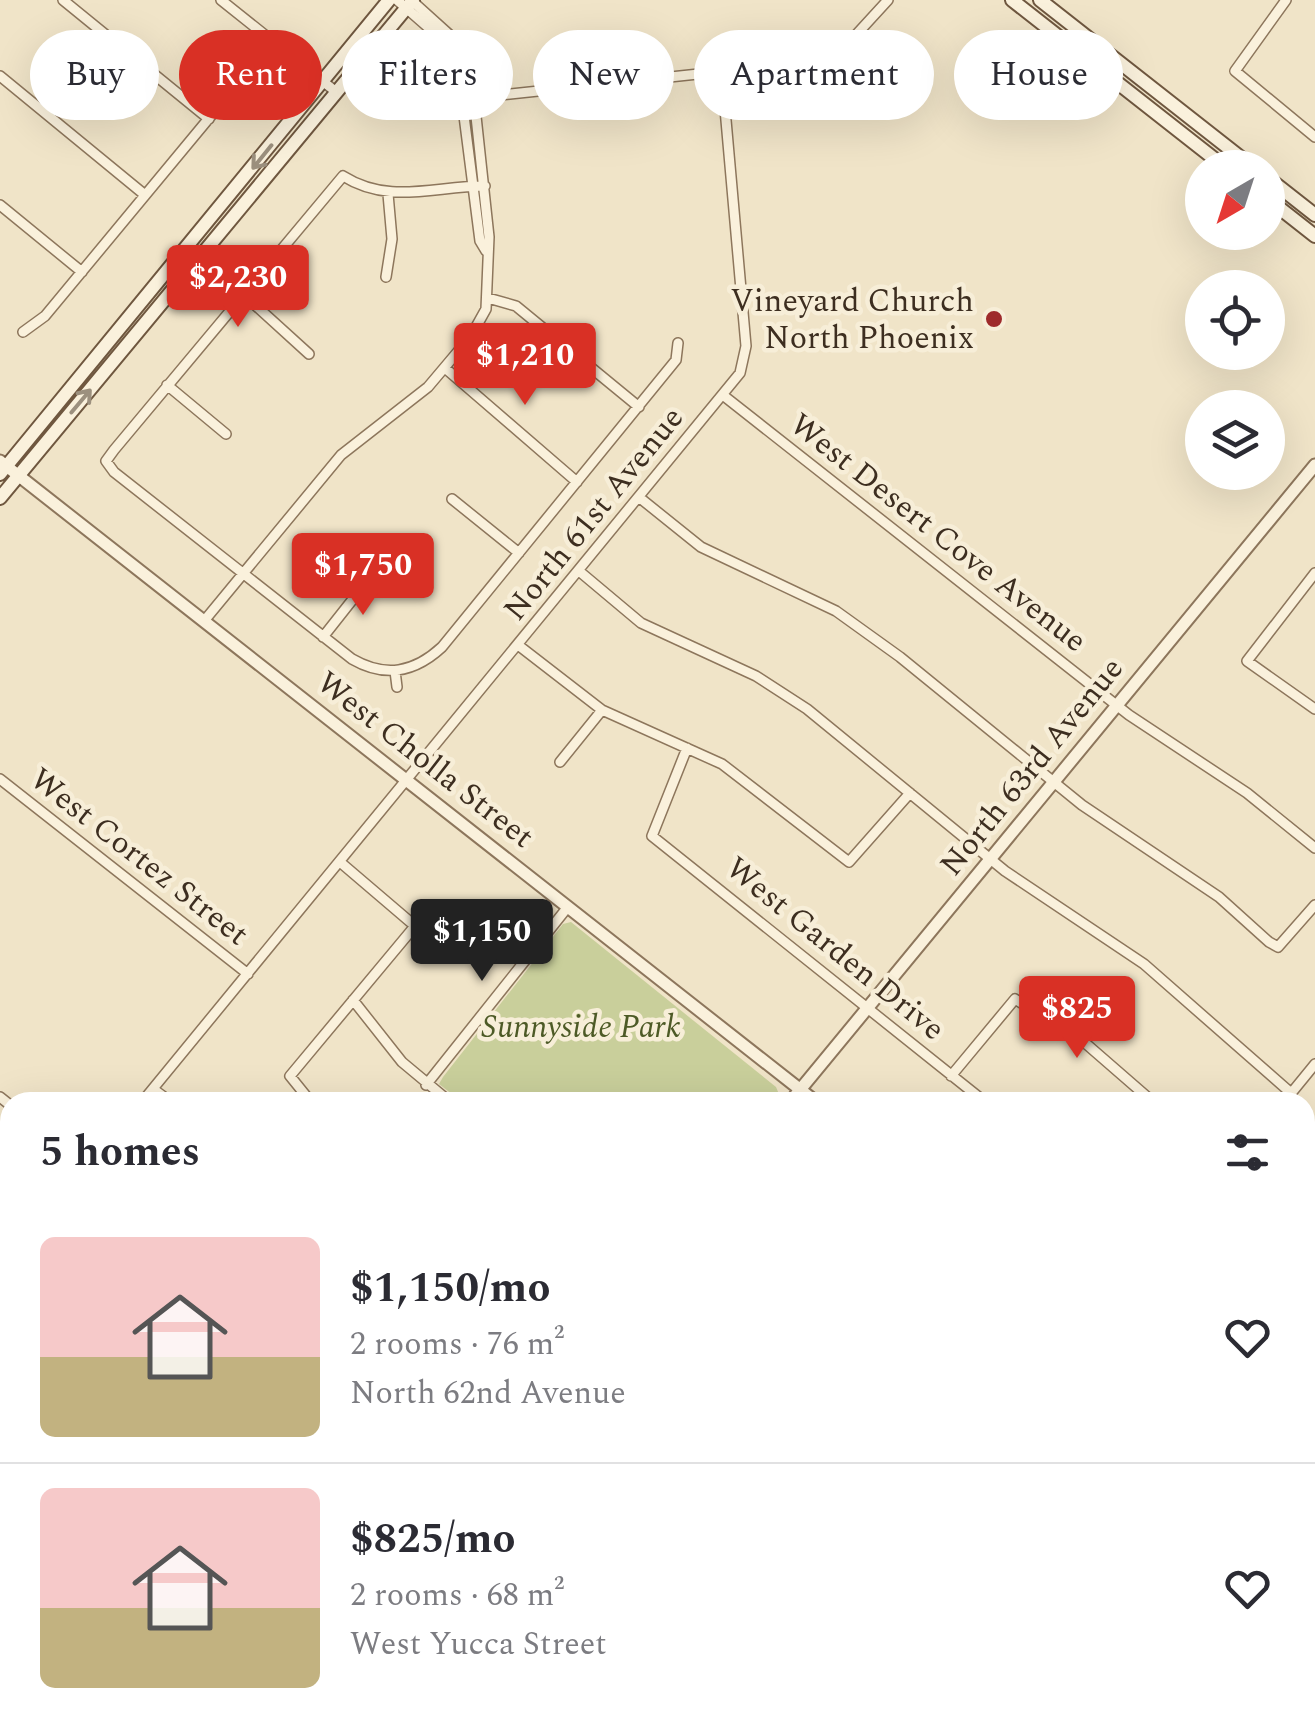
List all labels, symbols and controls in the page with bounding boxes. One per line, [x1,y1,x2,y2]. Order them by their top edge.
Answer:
chip: Buy [30,30,159,120]
chip: Rent [179,30,322,120]
chip: Filters [342,30,513,120]
chip: New [533,30,674,120]
chip: Apartment [694,30,934,120]
chip: House [954,30,1123,120]
one-way arrow [251,144,273,170]
north arrow [1185,150,1285,250]
map controls [1185,150,1285,490]
pin: $2,230 [157,245,319,330]
text: $2,230 [189,253,287,302]
button: locate [1185,270,1285,370]
place label: Vineyard Church North Phoenix [730,277,974,363]
marker: Vineyard Church North Phoenix [983,308,1005,330]
pin: $1,210 [444,323,606,408]
text: $1,210 [476,331,574,380]
one-way arrow [69,388,91,414]
button: layers [1185,390,1285,490]
street label: North 61st Avenue [492,396,696,632]
street label: West Desert Cove Avenue [779,401,1097,665]
pin: $1,750 [282,533,444,618]
text: $1,750 [314,541,412,590]
street label: North 63rd Avenue [928,647,1136,887]
street label: West Cholla Street [306,659,544,861]
street label: West Cortez Street [19,756,259,958]
street label: West Garden Drive [715,845,955,1053]
pin: $1,150 [401,899,563,984]
text: $1,150 [433,907,531,956]
pin: $825 [1018,976,1136,1061]
text: $825 [1041,984,1113,1033]
park label: Sunnyside Park [481,1003,681,1052]
text: 5 homes [40,1121,200,1184]
icon: filters [1220,1125,1275,1180]
text: $1,150/mo [350,1257,550,1320]
icon: home [120,1277,240,1397]
icon: heart [1220,1310,1275,1365]
text: 2 rooms · 76 m² [350,1320,564,1369]
text: North 62nd Avenue [350,1369,626,1418]
text: $825/mo [350,1508,516,1571]
icon: home [120,1528,240,1648]
icon: heart [1220,1561,1275,1616]
text: 2 rooms · 68 m² [350,1571,564,1620]
text: West Yucca Street [350,1620,607,1669]

